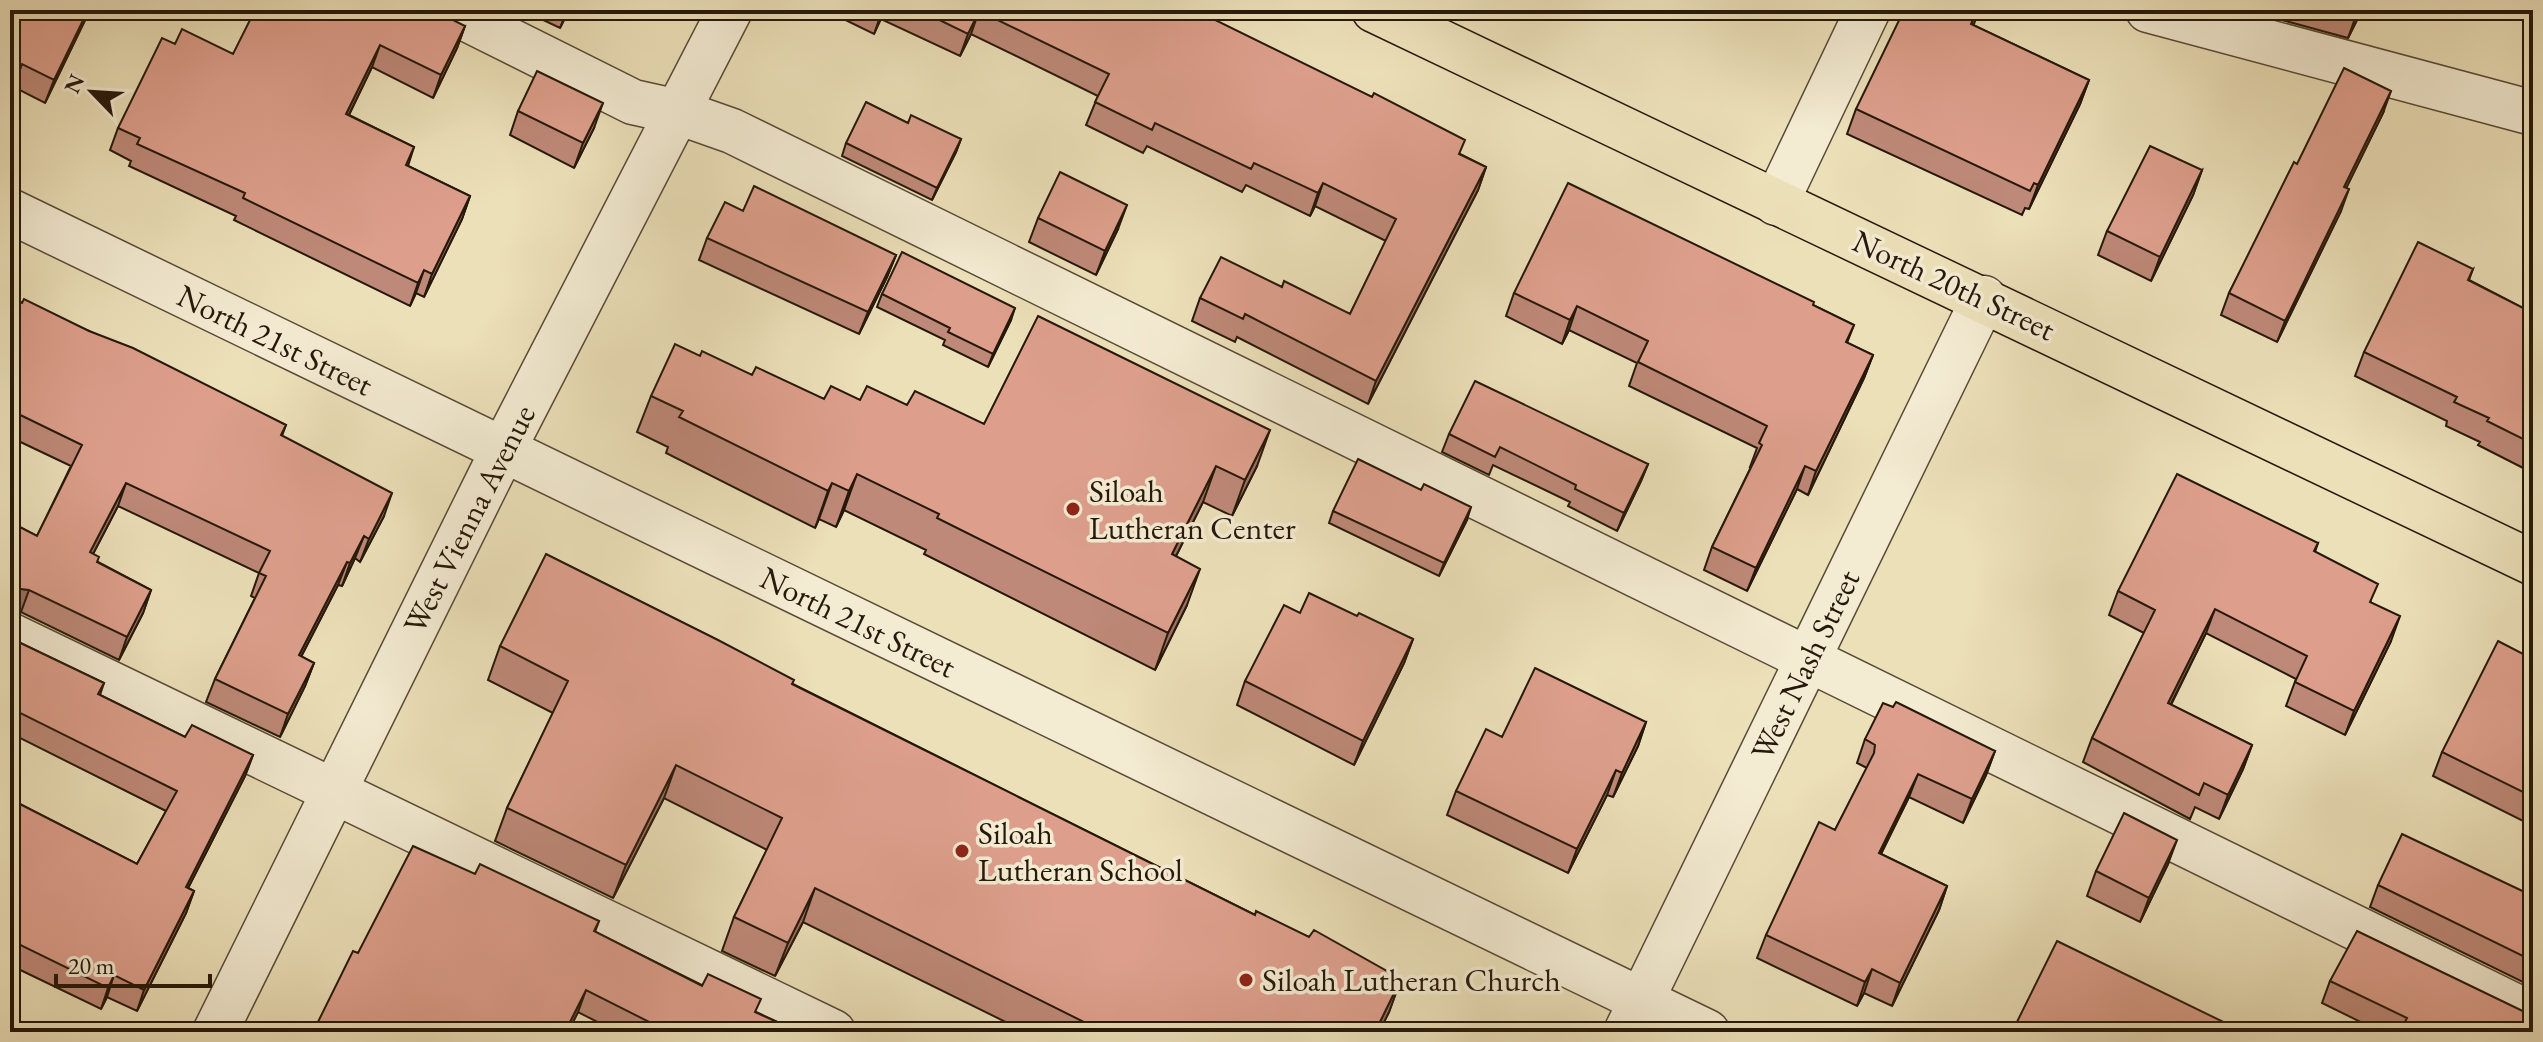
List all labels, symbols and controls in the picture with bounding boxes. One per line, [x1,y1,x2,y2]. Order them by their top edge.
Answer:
north arrow [52,52,132,132]
text: N [57,69,91,98]
street label: North 20th Street [1846,220,2062,350]
street label: North 21st Street [170,275,380,405]
street label: West Vienna Avenue [393,397,545,641]
place label: Siloah Lutheran Center [1089,470,1296,549]
marker: Siloah Lutheran Center [1064,500,1082,518]
street label: North 21st Street [753,557,963,687]
street label: West Nash Street [1741,563,1869,767]
place label: Siloah Lutheran School [978,812,1183,891]
marker: Siloah Lutheran School [953,842,971,860]
scale bar [56,938,210,988]
text: 20 m [68,950,115,981]
place label: Siloah Lutheran Church [1262,959,1561,1001]
marker: Siloah Lutheran Church [1237,971,1255,989]

